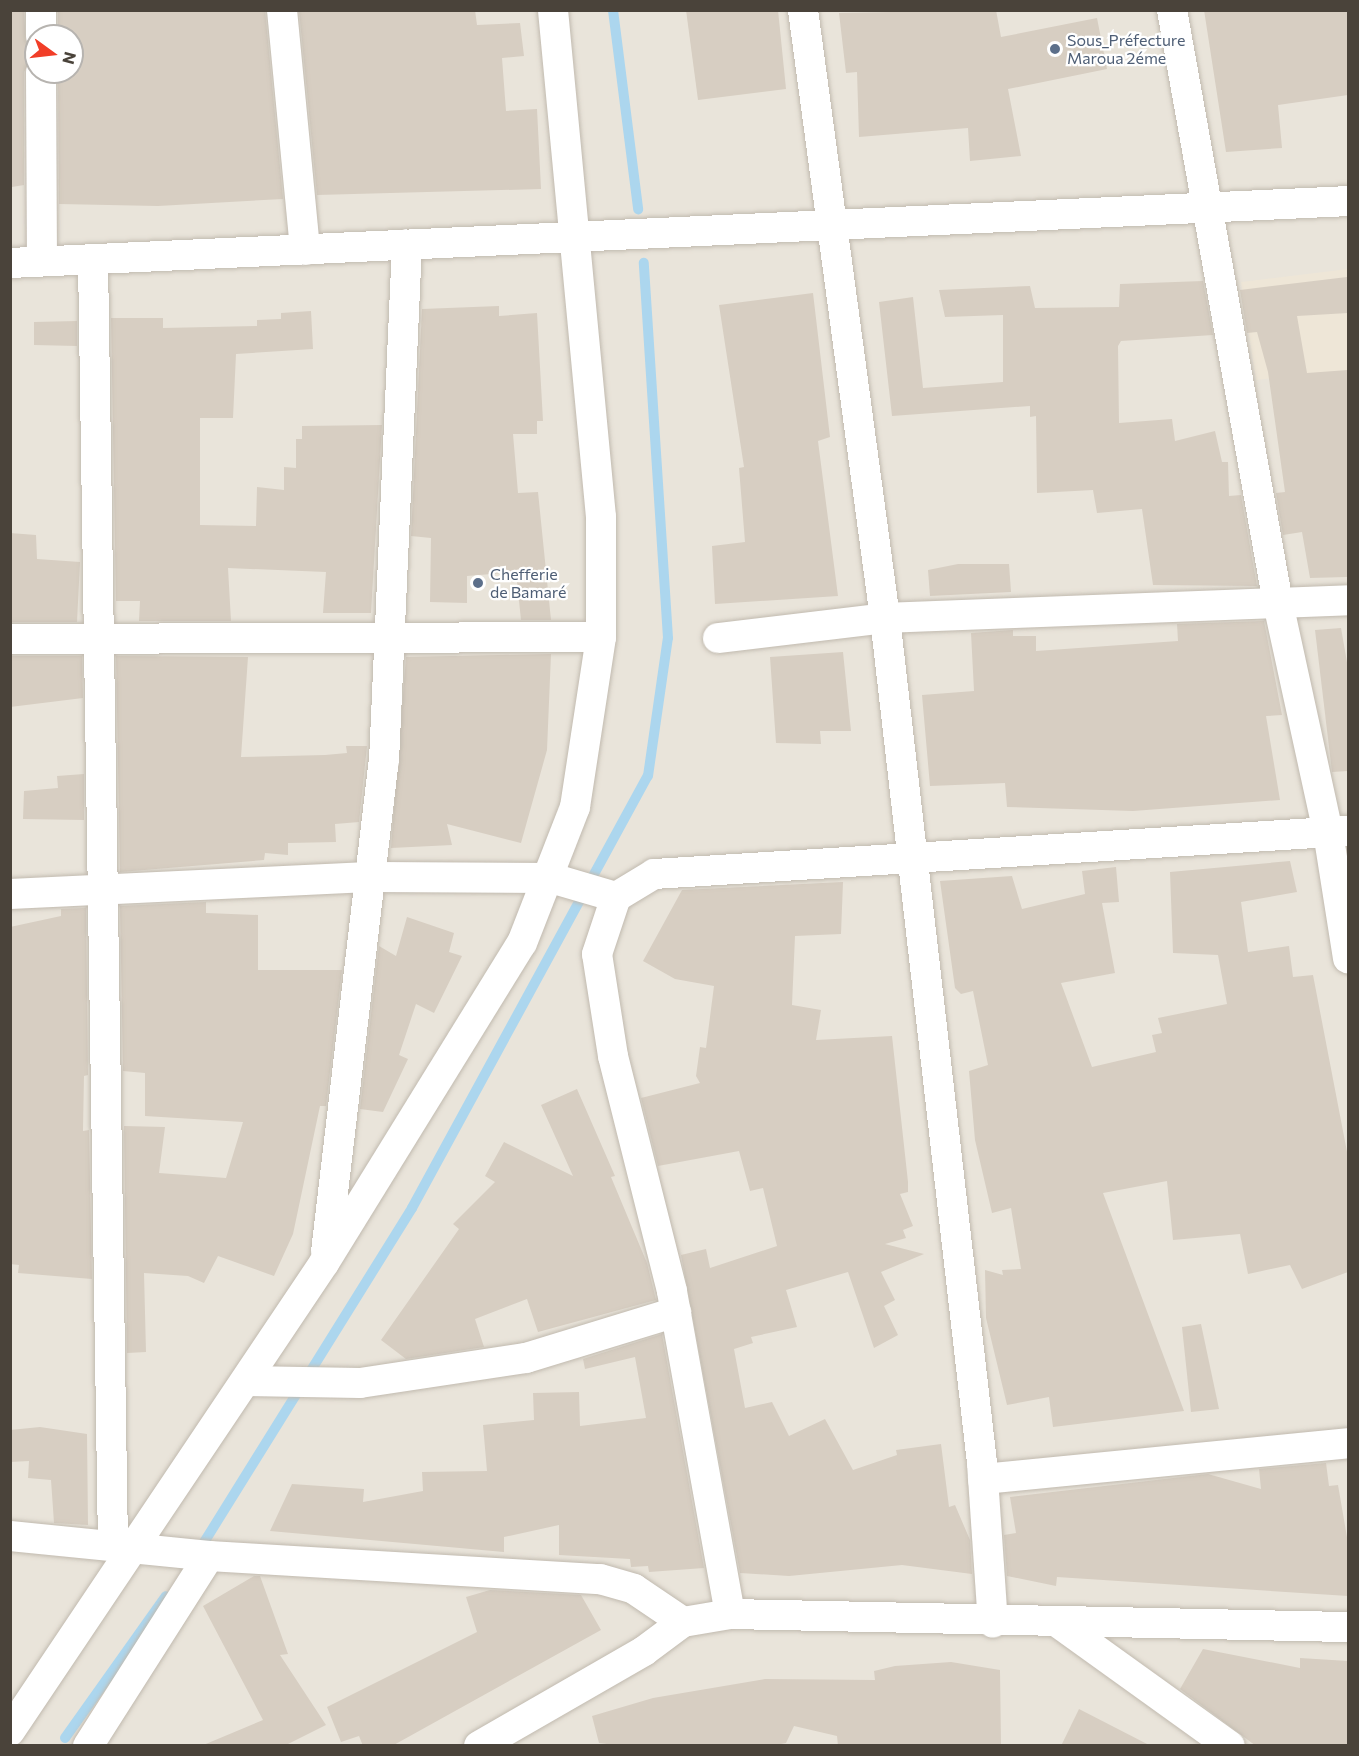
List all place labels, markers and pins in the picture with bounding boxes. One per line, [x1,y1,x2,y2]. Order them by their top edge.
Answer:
place label: Sous_Préfecture Maroua 2éme [1067,30,1185,68]
marker: Sous_Préfecture Maroua 2éme [1048,42,1062,56]
place label: Chefferie de Bamaré [490,564,566,602]
marker: Chefferie de Bamaré [471,576,485,590]

